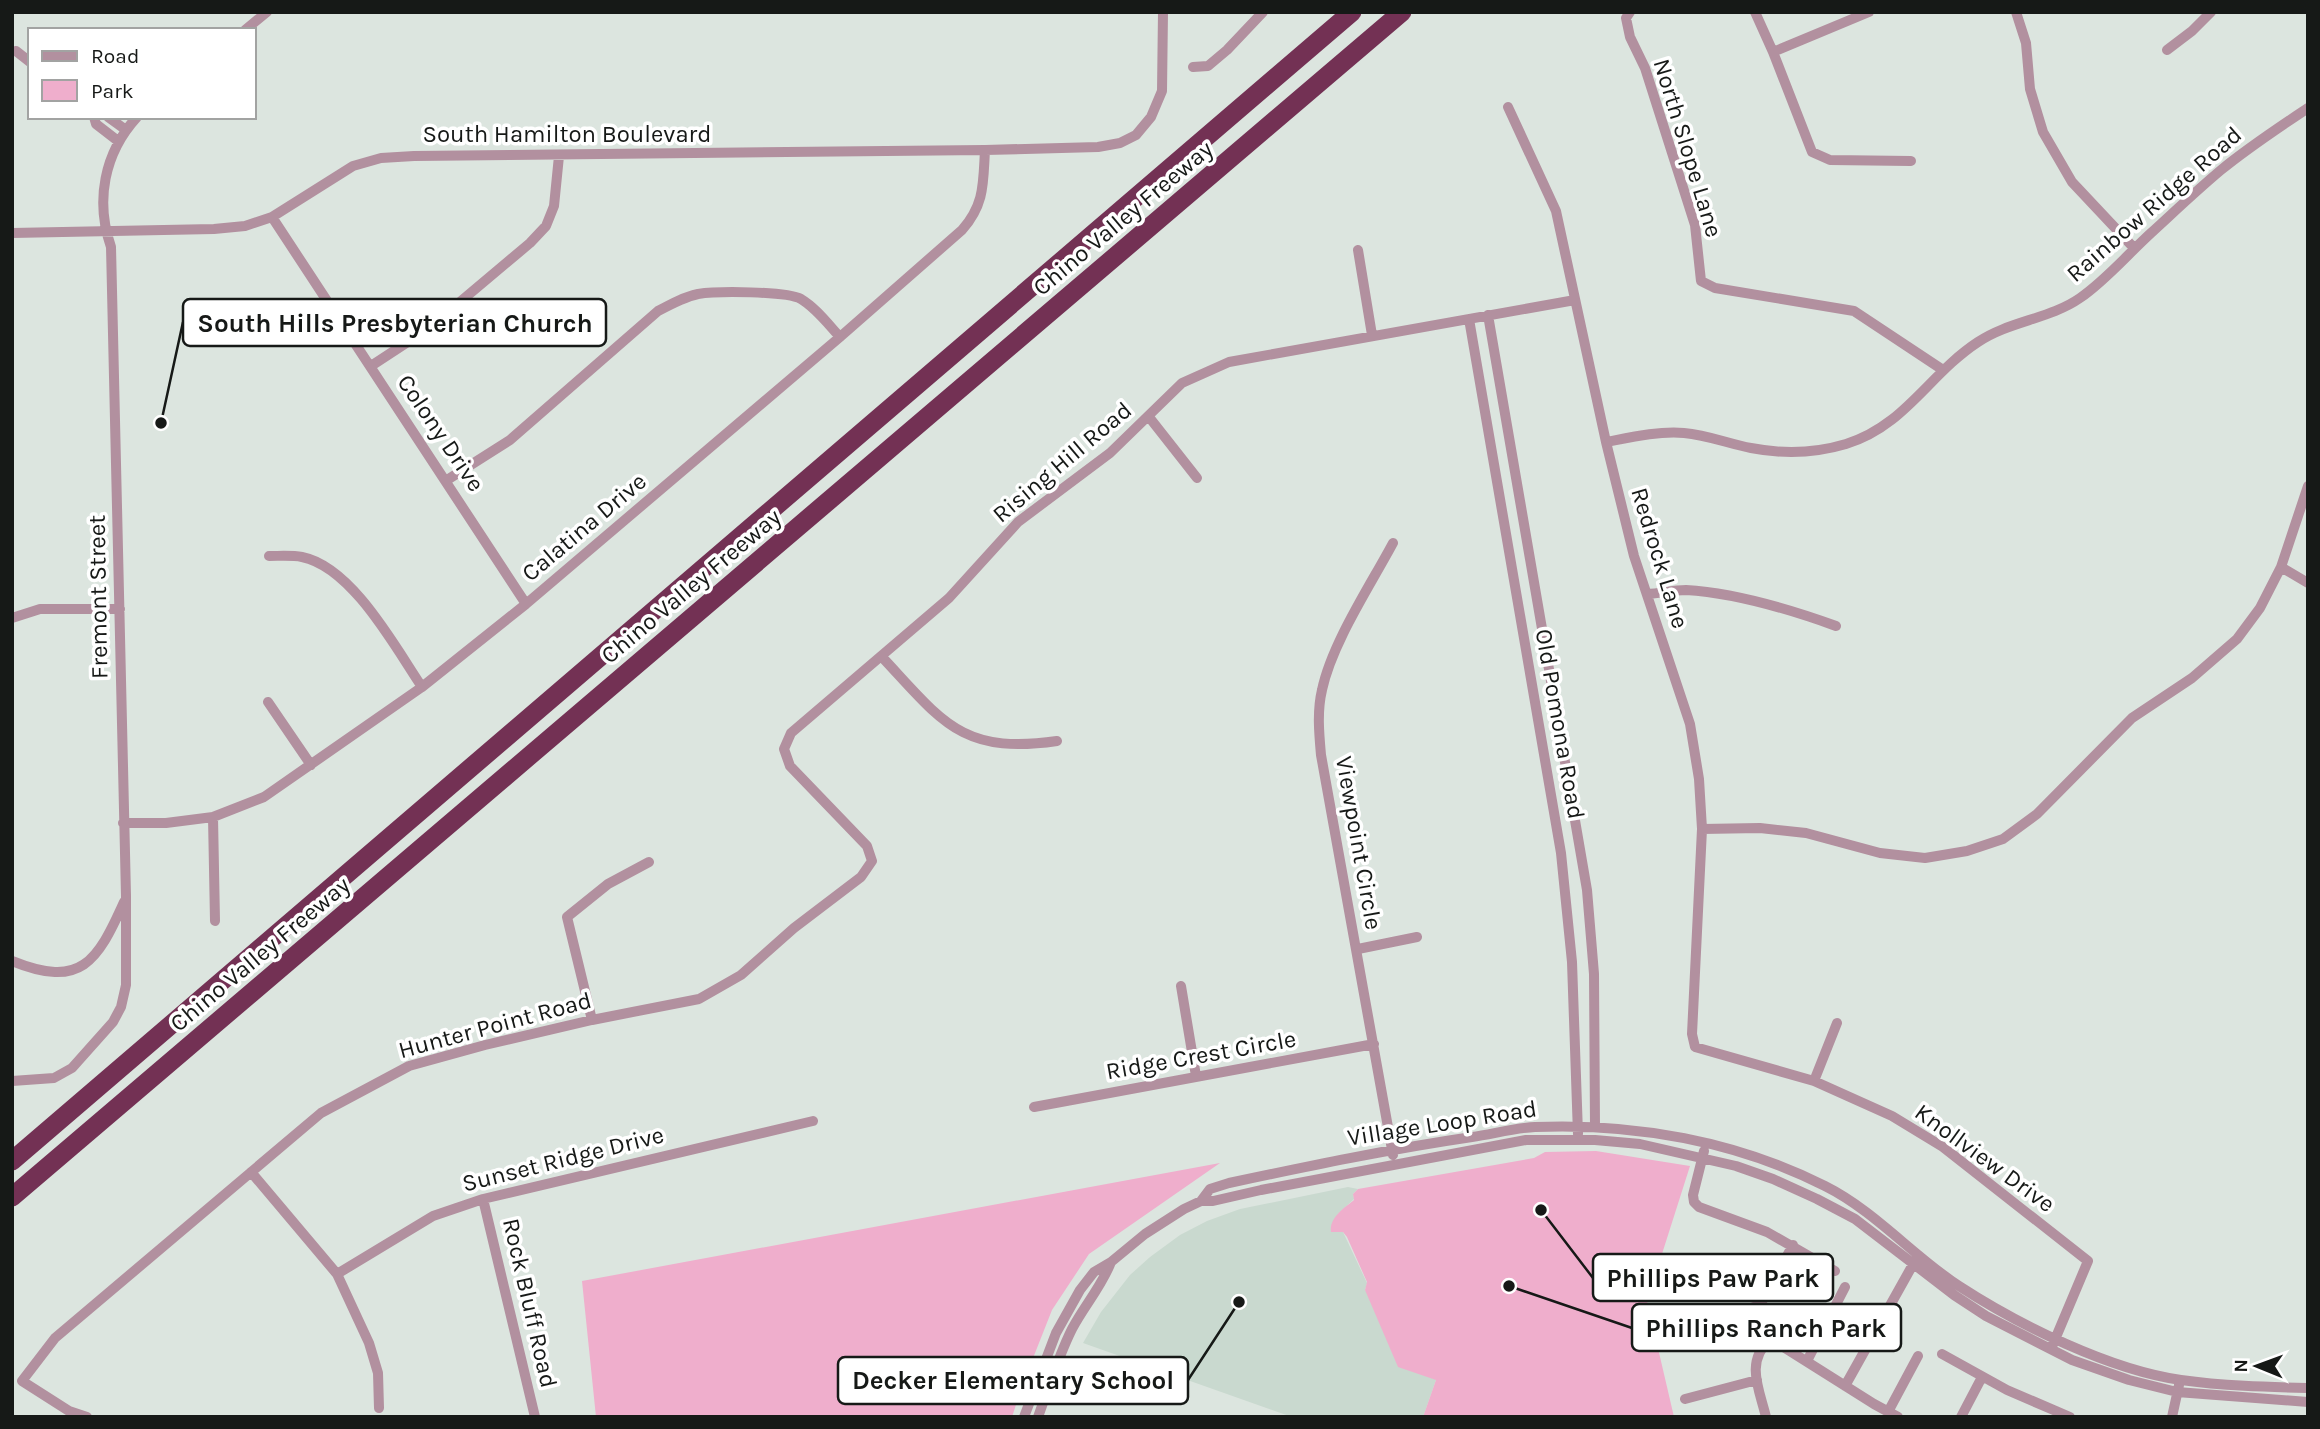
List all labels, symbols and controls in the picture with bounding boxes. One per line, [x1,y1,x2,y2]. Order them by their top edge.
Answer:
legend [28,28,256,119]
text: Road [91,44,139,68]
street label: North Slope Lane [1648,55,1728,241]
text: Park [91,79,134,103]
street label: South Hamilton Boulevard [422,120,712,148]
street label: Rainbow Ridge Road [2061,120,2247,288]
street label: Chino Valley Freeway [1027,135,1219,301]
callout: South Hills Presbyterian Church [183,299,606,346]
text: South Hills Presbyterian Church [197,308,593,339]
street label: Colony Drive [392,369,490,497]
street label: Rising Hill Road [987,396,1137,528]
street label: Calatina Drive [516,467,652,587]
street label: Redrock Lane [1625,484,1695,632]
street label: Chino Valley Freeway [595,503,787,669]
street label: Fremont Street [83,515,113,679]
street label: Old Pomona Road [1529,627,1591,821]
street label: Viewpoint Circle [1330,754,1388,932]
street label: Chino Valley Freeway [164,871,356,1037]
street label: Hunter Point Road [395,986,595,1064]
street label: Ridge Crest Circle [1104,1024,1298,1086]
street label: Village Loop Road [1345,1094,1539,1152]
street label: Knollview Drive [1909,1098,2061,1218]
street label: Sunset Ridge Drive [459,1120,667,1198]
street label: Rock Bluff Road [497,1216,563,1390]
callout: Phillips Paw Park [1593,1254,1833,1301]
text: Phillips Paw Park [1607,1263,1819,1294]
callout: Phillips Ranch Park [1632,1304,1901,1351]
text: Phillips Ranch Park [1646,1313,1886,1344]
north arrow [2222,1331,2292,1401]
callout: Decker Elementary School [838,1357,1188,1404]
text: N [2230,1359,2252,1373]
text: Decker Elementary School [852,1365,1174,1396]

